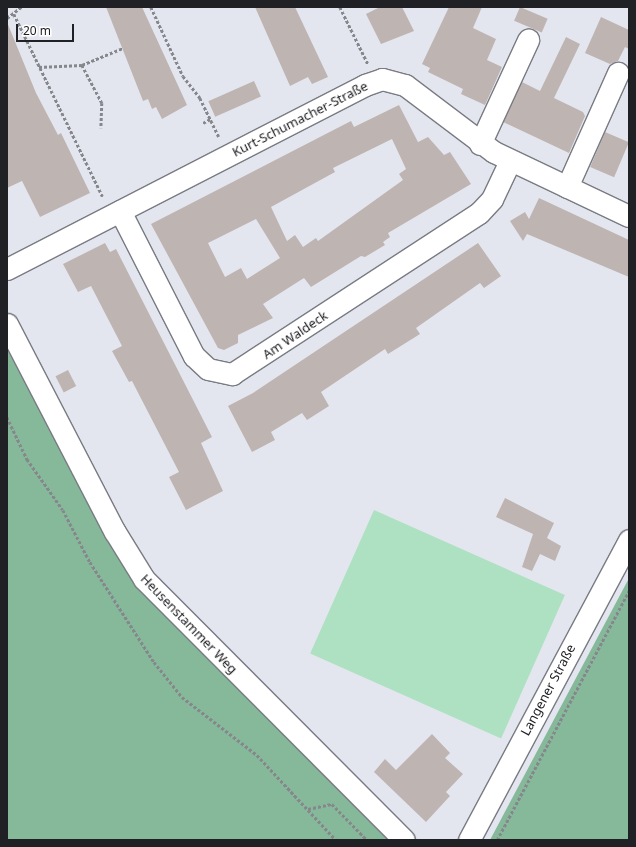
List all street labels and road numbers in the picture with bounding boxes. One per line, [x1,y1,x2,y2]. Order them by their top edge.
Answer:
street label: Kurt-Schumacher-Straße [230,78,370,160]
street label: Am Waldeck [260,308,330,362]
street label: Heusenstammer Weg [137,571,241,677]
street label: Langener Straße [517,642,579,738]

